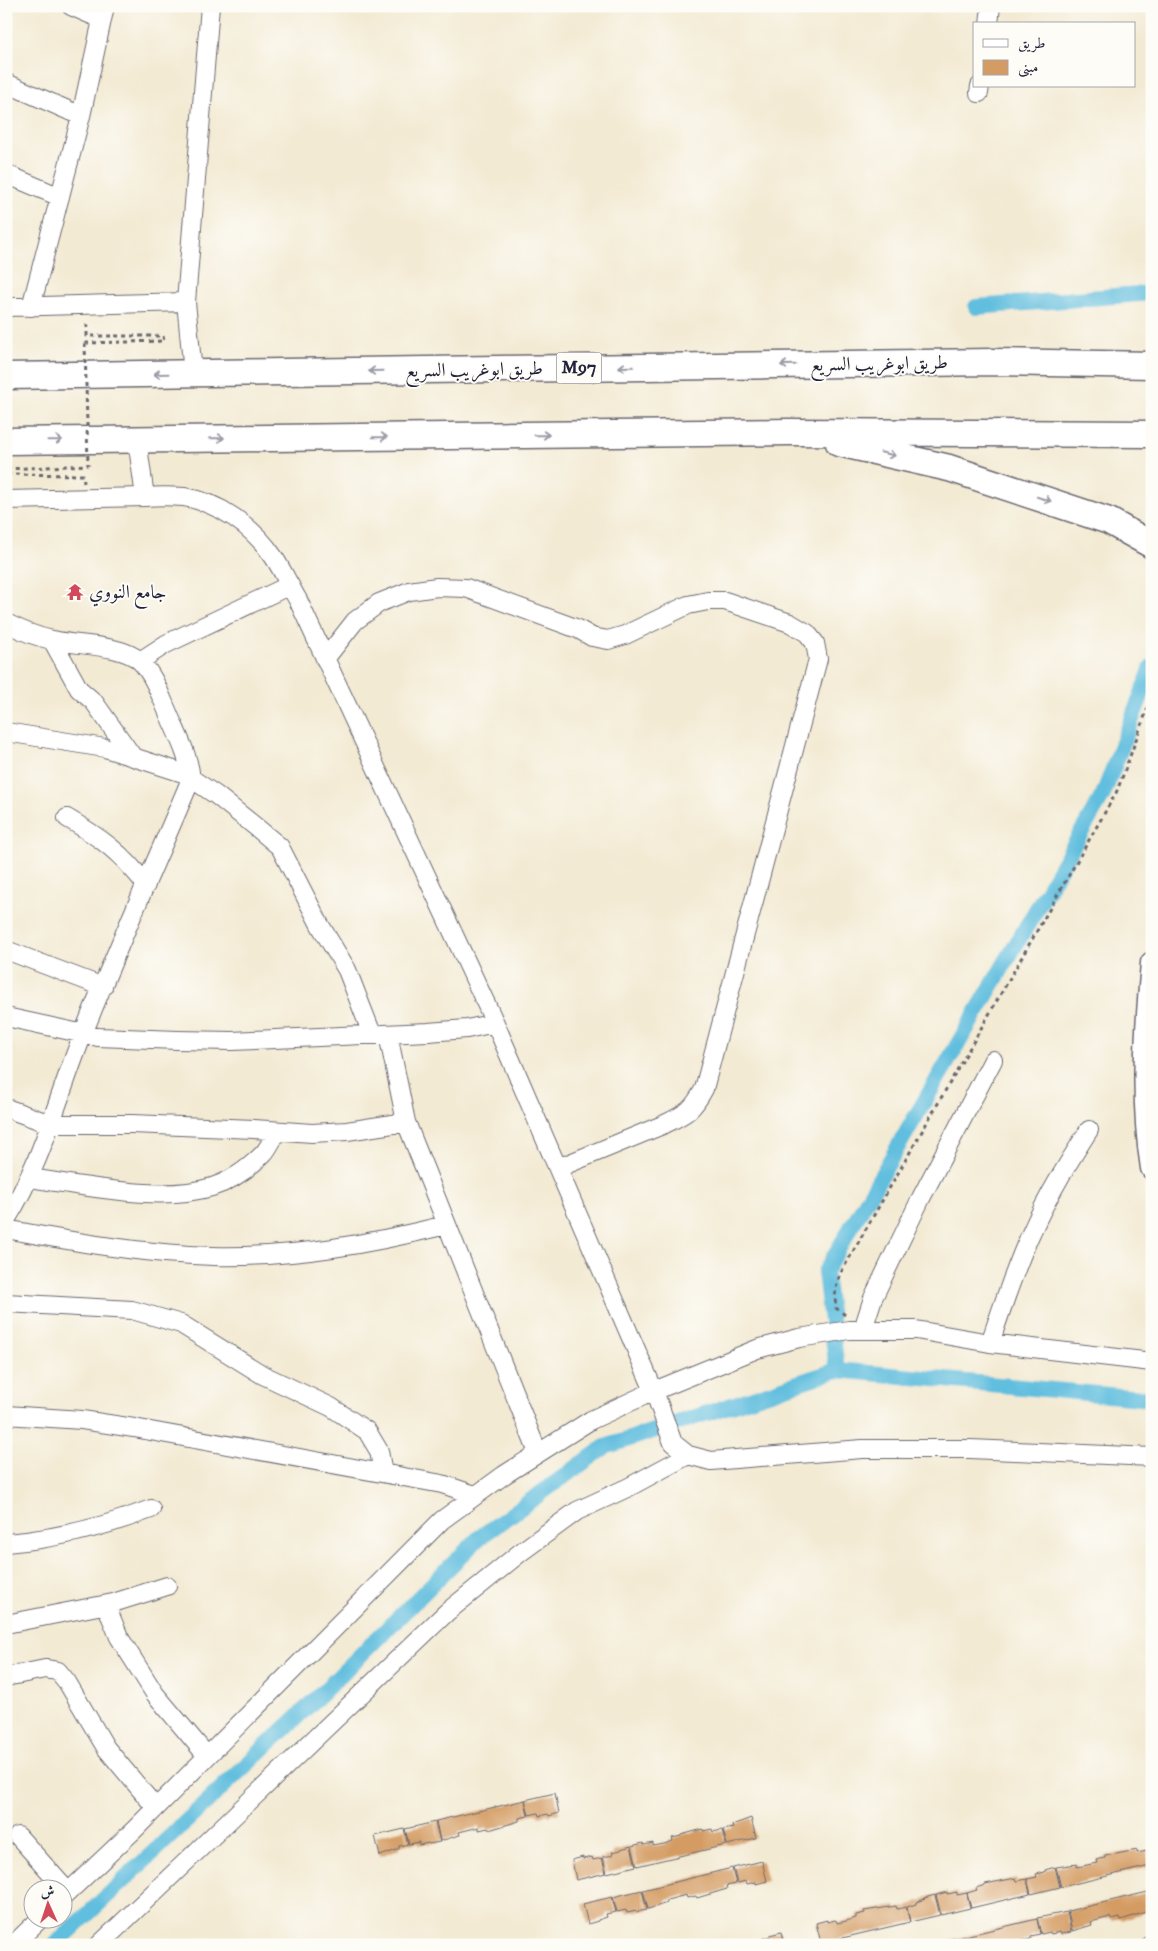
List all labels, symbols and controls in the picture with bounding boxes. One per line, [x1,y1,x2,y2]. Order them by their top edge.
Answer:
legend [973,22,1136,88]
text: طريق [1018,34,1045,53]
text: مبنى [1018,58,1038,78]
street label: طريق ابوغريب السريع [810,351,948,382]
road number: M97 [556,352,602,383]
street label: طريق ابوغريب السريع [405,357,543,388]
one-way arrow [780,360,796,370]
one-way arrow [618,363,634,372]
one-way arrow [368,366,384,376]
one-way arrow [153,369,169,379]
one-way arrow [534,430,550,440]
one-way arrow [372,432,388,442]
one-way arrow [209,433,225,443]
one-way arrow [46,435,63,445]
one-way arrow [880,450,896,459]
one-way arrow [1036,495,1052,505]
place label: جامع النووي [89,581,166,609]
temple icon: جامع النووي [65,582,85,602]
north arrow [22,1878,72,1928]
text: ش [40,1883,55,1901]

